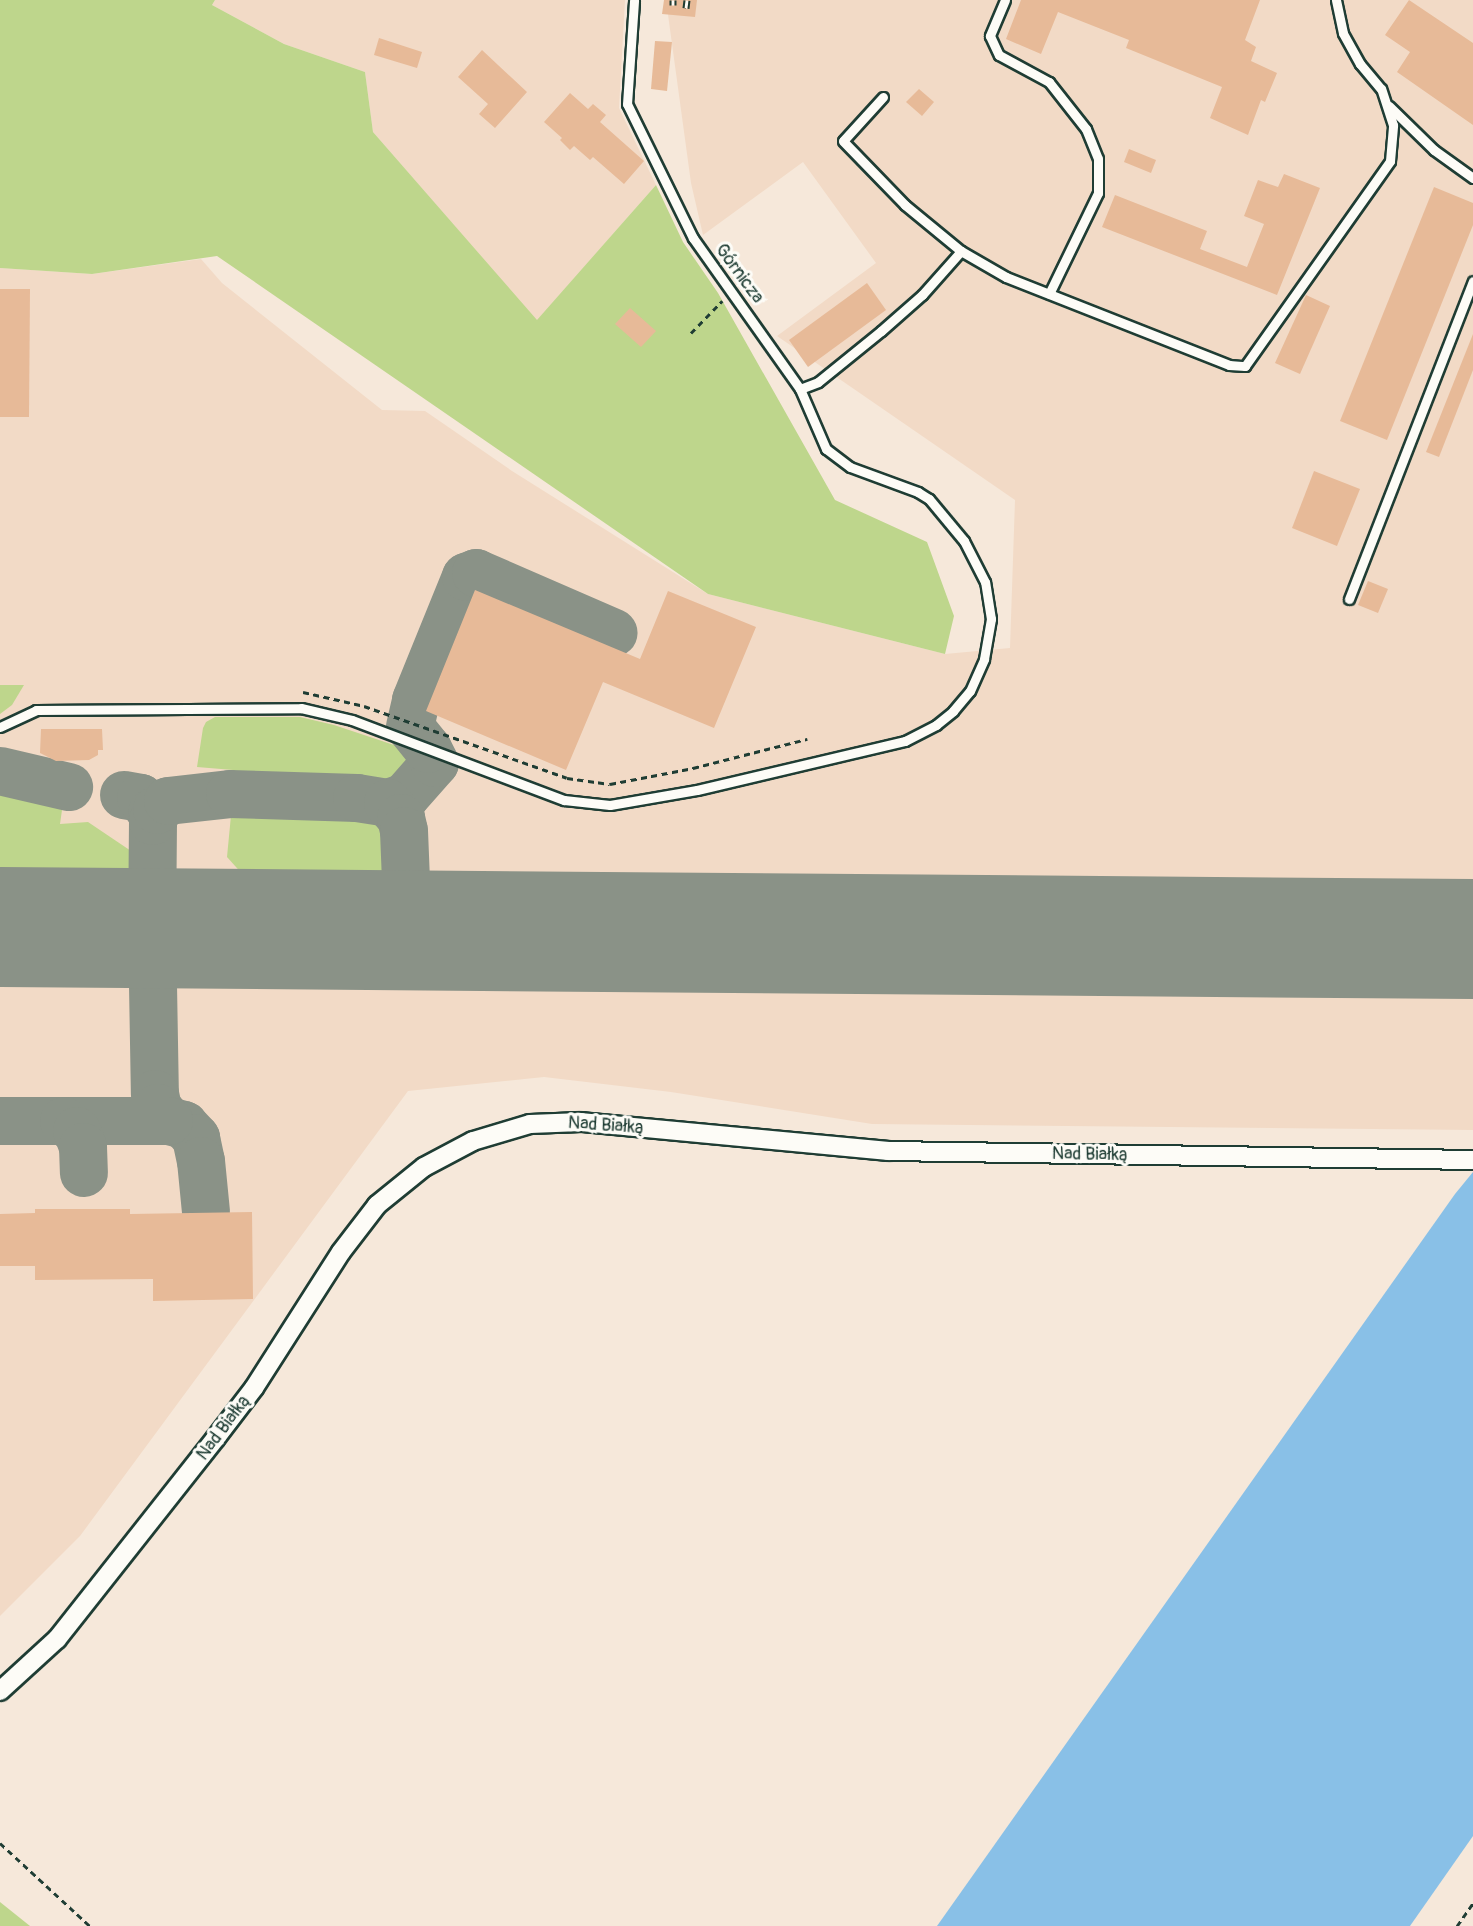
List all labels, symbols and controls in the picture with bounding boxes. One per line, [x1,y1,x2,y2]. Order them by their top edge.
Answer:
street label: Górnicza [710,240,768,308]
street label: Nad Białką [567,1113,645,1139]
street label: Nad Białką [1052,1144,1128,1166]
street label: Nad Białką [192,1391,256,1465]

